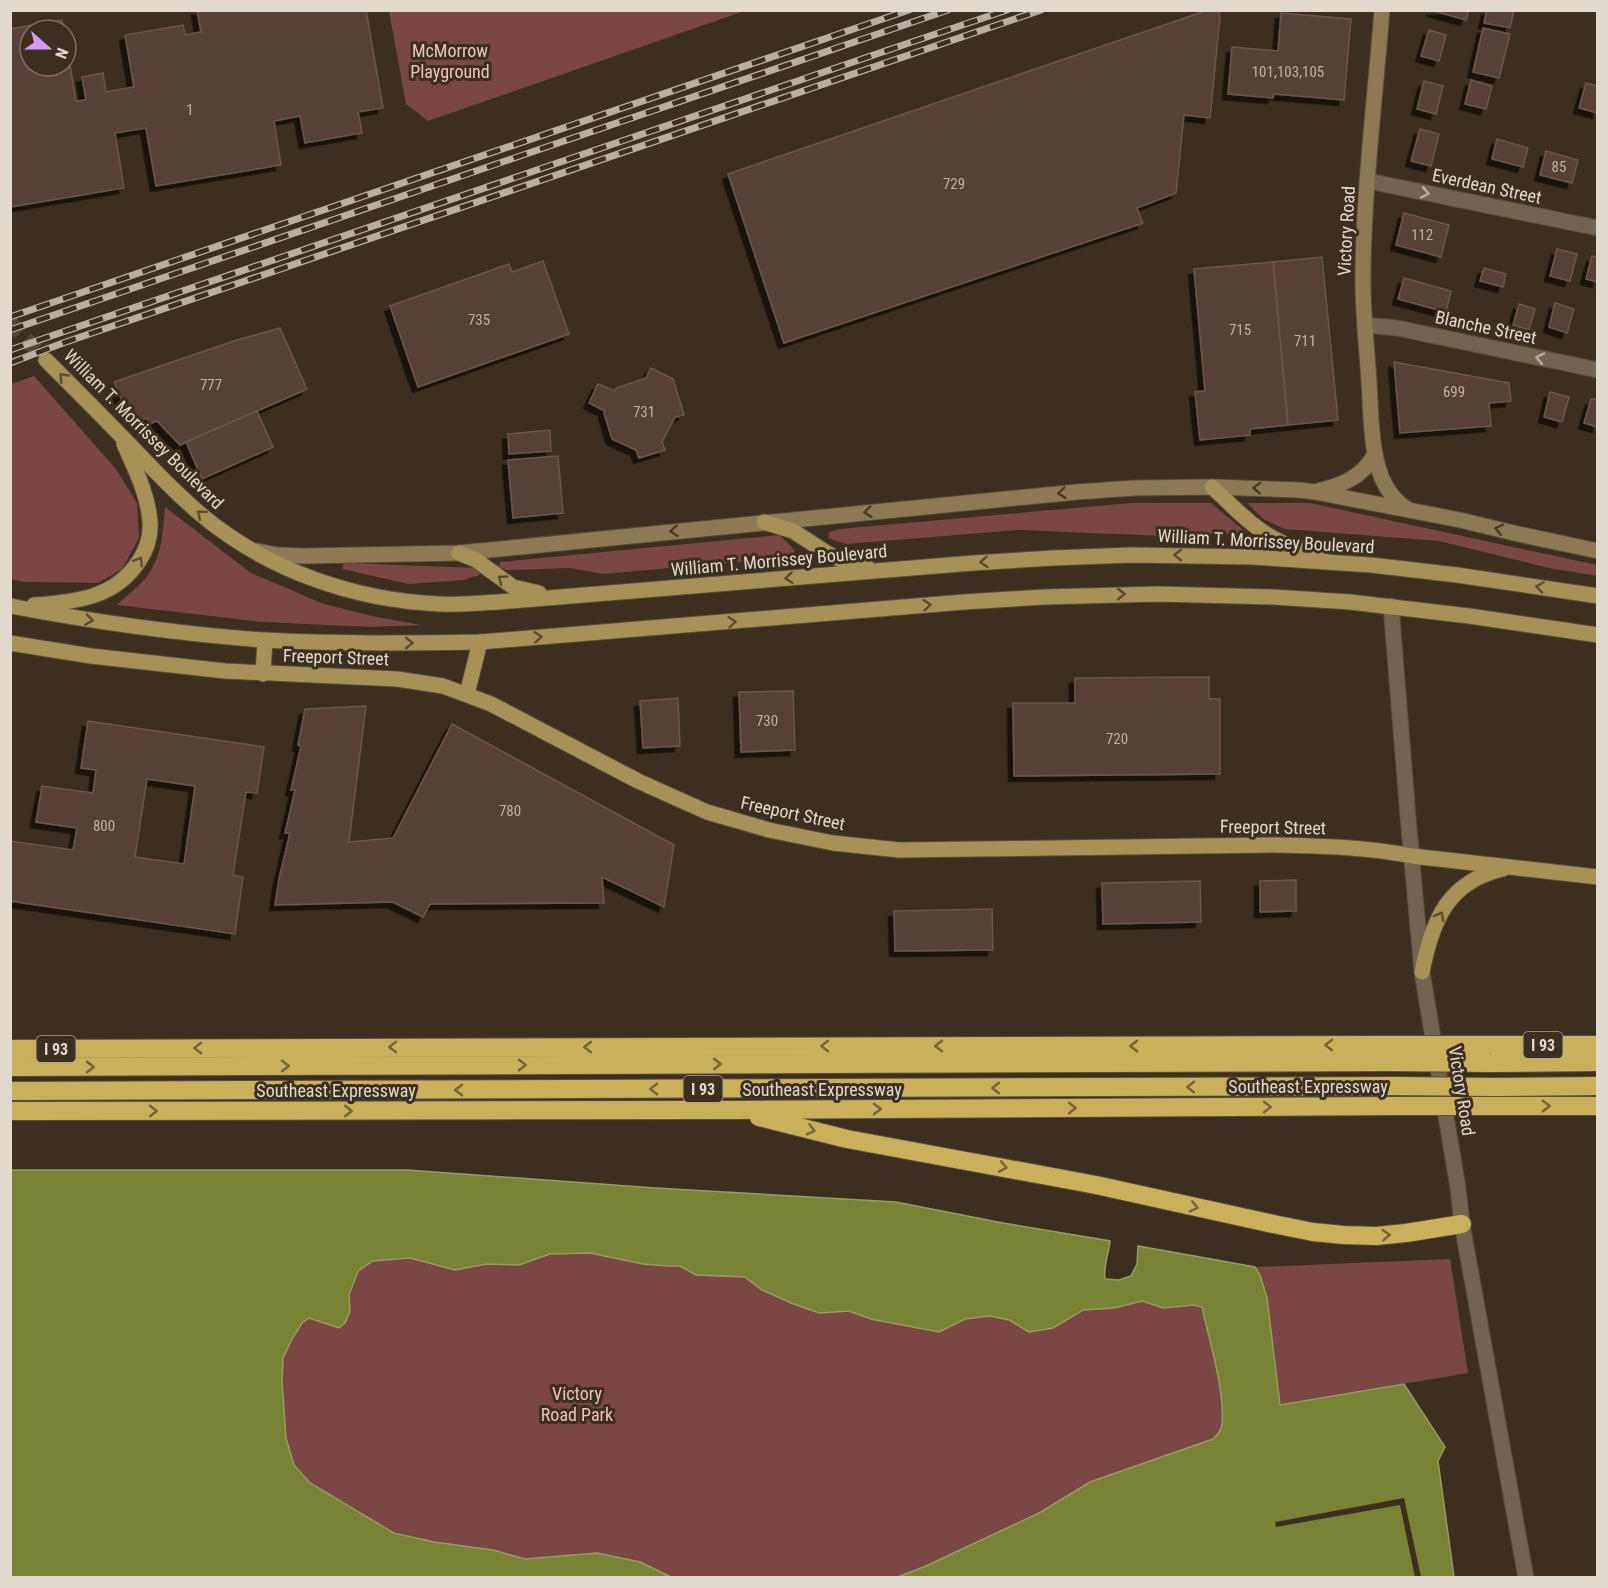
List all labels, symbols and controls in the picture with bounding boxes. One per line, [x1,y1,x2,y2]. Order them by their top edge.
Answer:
north arrow [18,18,78,78]
park label: McMorrow Playground [410,40,490,82]
text: N [51,45,72,61]
house number: 101,103,105 [1252,63,1324,81]
house number: 1 [186,101,194,119]
house number: 85 [1552,158,1566,176]
street label: Everdean Street [1430,164,1544,208]
house number: 729 [943,175,965,193]
street label: Victory Road [1333,185,1359,277]
one-way arrow [1420,186,1430,199]
house number: 112 [1411,226,1433,244]
street label: Blanche Street [1433,306,1539,348]
house number: 735 [468,311,490,329]
house number: 715 [1229,321,1251,339]
house number: 711 [1294,332,1316,350]
street label: William T. Morrissey Boulevard [60,345,228,513]
one-way arrow [1536,353,1546,366]
one-way arrow [59,373,70,384]
house number: 777 [200,376,222,394]
house number: 699 [1443,383,1465,401]
house number: 731 [633,403,655,421]
one-way arrow [1253,481,1262,494]
one-way arrow [1058,486,1067,499]
one-way arrow [864,505,873,518]
one-way arrow [197,510,208,521]
one-way arrow [670,524,679,537]
one-way arrow [1494,524,1504,537]
street label: William T. Morrissey Boulevard [1157,525,1375,557]
street label: William T. Morrissey Boulevard [670,540,888,580]
one-way arrow [1174,549,1183,561]
one-way arrow [979,555,988,568]
one-way arrow [131,557,143,567]
one-way arrow [785,571,794,584]
one-way arrow [497,576,508,587]
one-way arrow [1535,582,1544,594]
one-way arrow [1117,588,1126,601]
one-way arrow [922,599,931,612]
one-way arrow [84,614,93,626]
one-way arrow [728,615,737,628]
one-way arrow [533,631,542,644]
one-way arrow [404,637,413,650]
street label: Freeport Street [283,645,389,669]
house number: 730 [756,712,778,730]
house number: 720 [1106,730,1128,748]
street label: Freeport Street [739,792,847,834]
house number: 780 [499,802,521,820]
street label: Freeport Street [1220,816,1326,838]
house number: 800 [93,817,115,835]
one-way arrow [1433,912,1444,922]
road number: I 93 [1524,1032,1562,1058]
road number: I 93 [36,1036,76,1062]
one-way arrow [1324,1039,1333,1051]
one-way arrow [820,1040,829,1052]
one-way arrow [934,1040,943,1052]
one-way arrow [1129,1040,1138,1052]
one-way arrow [388,1041,397,1053]
one-way arrow [583,1041,592,1053]
one-way arrow [193,1042,202,1054]
street label: Victory Road [1445,1045,1479,1137]
one-way arrow [712,1058,721,1070]
one-way arrow [517,1059,526,1071]
one-way arrow [280,1060,289,1072]
one-way arrow [85,1061,94,1073]
road number: I 93 [684,1076,722,1102]
street label: Southeast Expressway [1228,1076,1388,1097]
street label: Southeast Expressway [742,1079,902,1100]
street label: Southeast Expressway [256,1080,416,1101]
one-way arrow [1186,1081,1195,1093]
one-way arrow [991,1082,1000,1094]
one-way arrow [649,1083,658,1095]
one-way arrow [454,1084,463,1096]
one-way arrow [1541,1100,1550,1112]
one-way arrow [1262,1101,1271,1113]
one-way arrow [1067,1102,1076,1114]
one-way arrow [872,1103,881,1115]
one-way arrow [148,1105,157,1117]
one-way arrow [343,1105,352,1117]
one-way arrow [806,1122,816,1135]
one-way arrow [997,1160,1007,1173]
one-way arrow [1188,1199,1198,1212]
one-way arrow [1381,1229,1390,1242]
park label: Victory Road Park [541,1383,613,1425]

